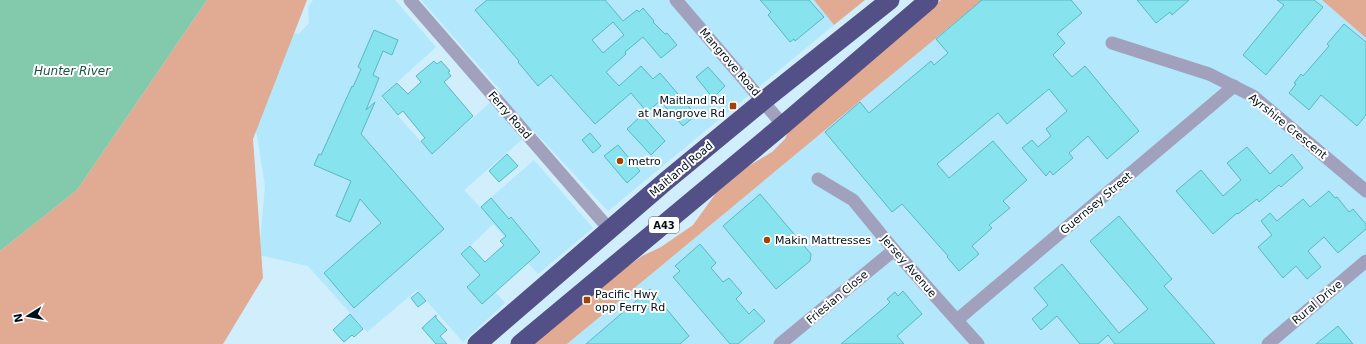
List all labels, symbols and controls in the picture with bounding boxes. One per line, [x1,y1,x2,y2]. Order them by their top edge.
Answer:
street label: Mangrove Road [697,26,763,99]
water label: Hunter River [34,64,111,78]
street label: Ferry Road [485,89,534,142]
street label: Ayrshire Crescent [1246,91,1330,162]
place label: Maitland Rd at Mangrove Rd [638,94,725,120]
marker: Maitland Rd at Mangrove Rd [728,101,738,111]
street label: Maitland Road [647,139,716,200]
place label: metro [628,155,661,168]
marker: metro [615,156,625,166]
street label: Guernsey Street [1058,169,1135,237]
road number: A43 [649,217,679,233]
street label: Jersey Avenue [878,232,939,300]
place label: Makin Mattresses [775,234,871,247]
marker: Makin Mattresses [762,235,772,245]
street label: Friesian Close [804,268,871,327]
street label: Rural Drive [1290,278,1345,327]
place label: Pacific Hwy opp Ferry Rd [595,288,665,314]
marker: Pacific Hwy opp Ferry Rd [582,295,592,305]
north arrow [8,296,48,336]
text: N [11,312,26,324]

